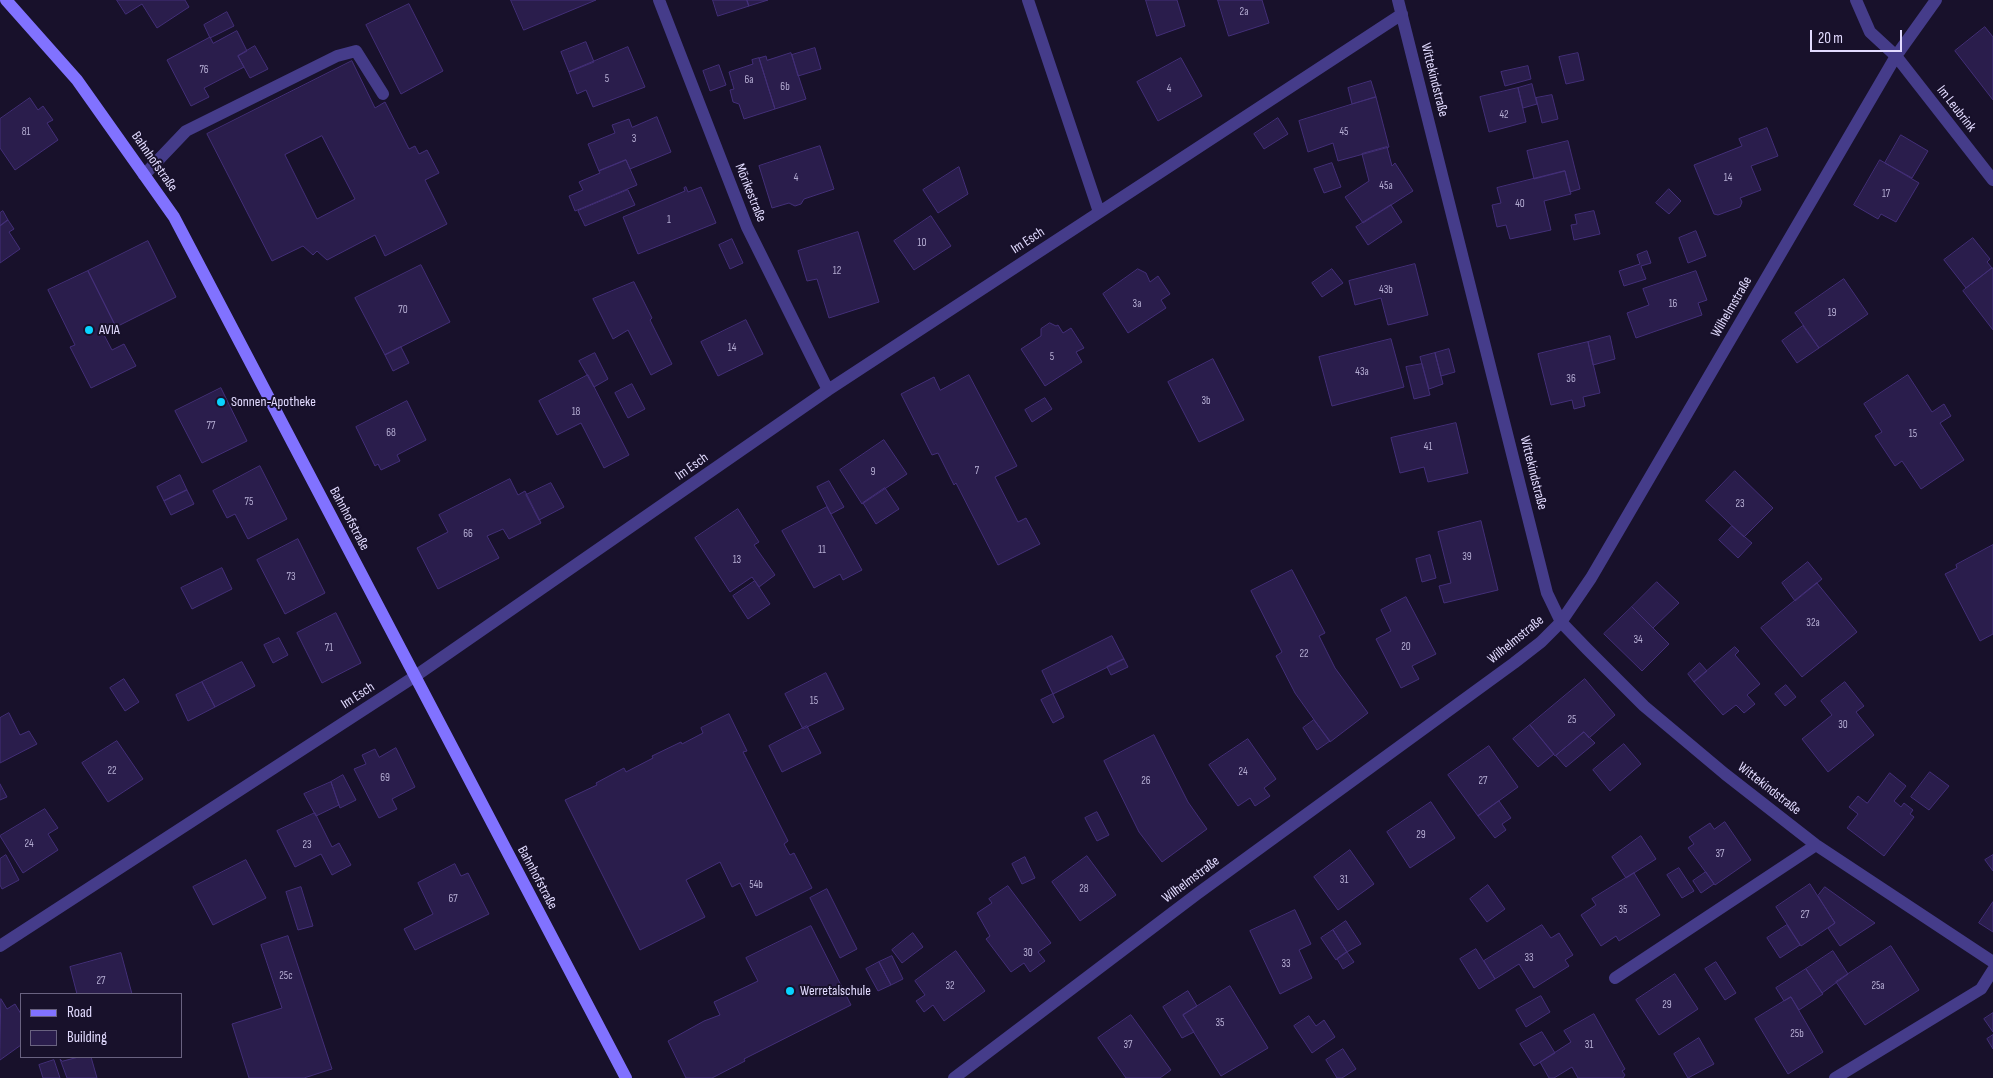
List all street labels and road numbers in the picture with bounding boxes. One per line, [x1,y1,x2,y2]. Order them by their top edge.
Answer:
street label: Wittekindstraße [1417,41,1451,119]
street label: Im Leubrink [1933,82,1979,136]
street label: Bahnhofstraße [127,129,181,195]
street label: Mörikestraße [731,161,769,225]
street label: Im Esch [1008,224,1048,258]
street label: Wilhelmstraße [1708,274,1756,340]
street label: Wittekindstraße [1516,434,1550,512]
street label: Im Esch [672,450,712,484]
street label: Bahnhofstraße [325,484,373,554]
street label: Wilhelmstraße [1484,612,1548,668]
street label: Im Esch [338,679,378,713]
street label: Wittekindstraße [1734,759,1804,819]
street label: Bahnhofstraße [513,843,561,913]
street label: Wilhelmstraße [1159,853,1223,907]

